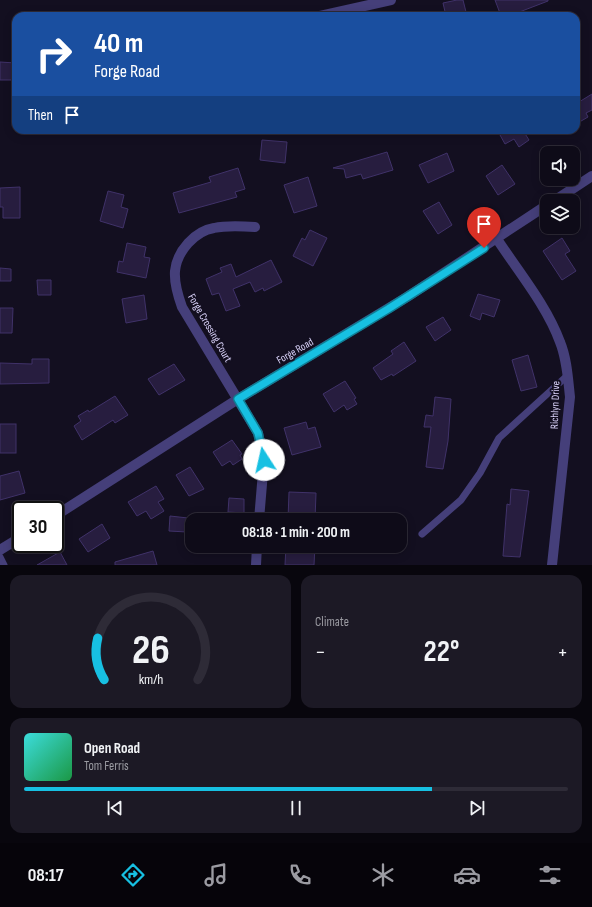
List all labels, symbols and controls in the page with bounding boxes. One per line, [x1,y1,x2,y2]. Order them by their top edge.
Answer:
text: 40 m [94,27,143,60]
icon: right [28,28,80,80]
text: Forge Road [94,61,160,82]
icon: arrive [61,104,83,126]
text: Then [28,106,53,125]
map controls [540,146,580,234]
button: sound [540,146,580,186]
button: layers [540,194,580,234]
pin [467,207,501,248]
icon: arrive [473,213,495,235]
street label: Forge Crossing Court [185,292,235,365]
street label: Forge Road [274,335,316,367]
street label: Richlyn Drive [548,381,562,429]
position arrow [243,439,285,481]
speed limit sign: 30 [12,501,64,553]
text: 08:18 · 1 min · 200 m [242,523,350,542]
text: Climate [315,614,349,630]
text: 26 [132,625,169,674]
text: 22° [424,634,459,670]
text: − [315,639,326,666]
text: + [557,639,568,666]
text: km/h [138,670,163,687]
text: Open Road [84,739,140,758]
text: Tom Ferris [84,758,129,774]
icon: previous [104,797,126,819]
icon: pause [285,797,307,819]
icon: next [466,797,488,819]
icon: directions [119,861,147,889]
icon: music [202,861,230,889]
icon: phone [286,861,314,889]
icon: climate [369,861,397,889]
icon: car [453,861,481,889]
icon: filters [536,861,564,889]
text: 08:17 [28,865,64,886]

